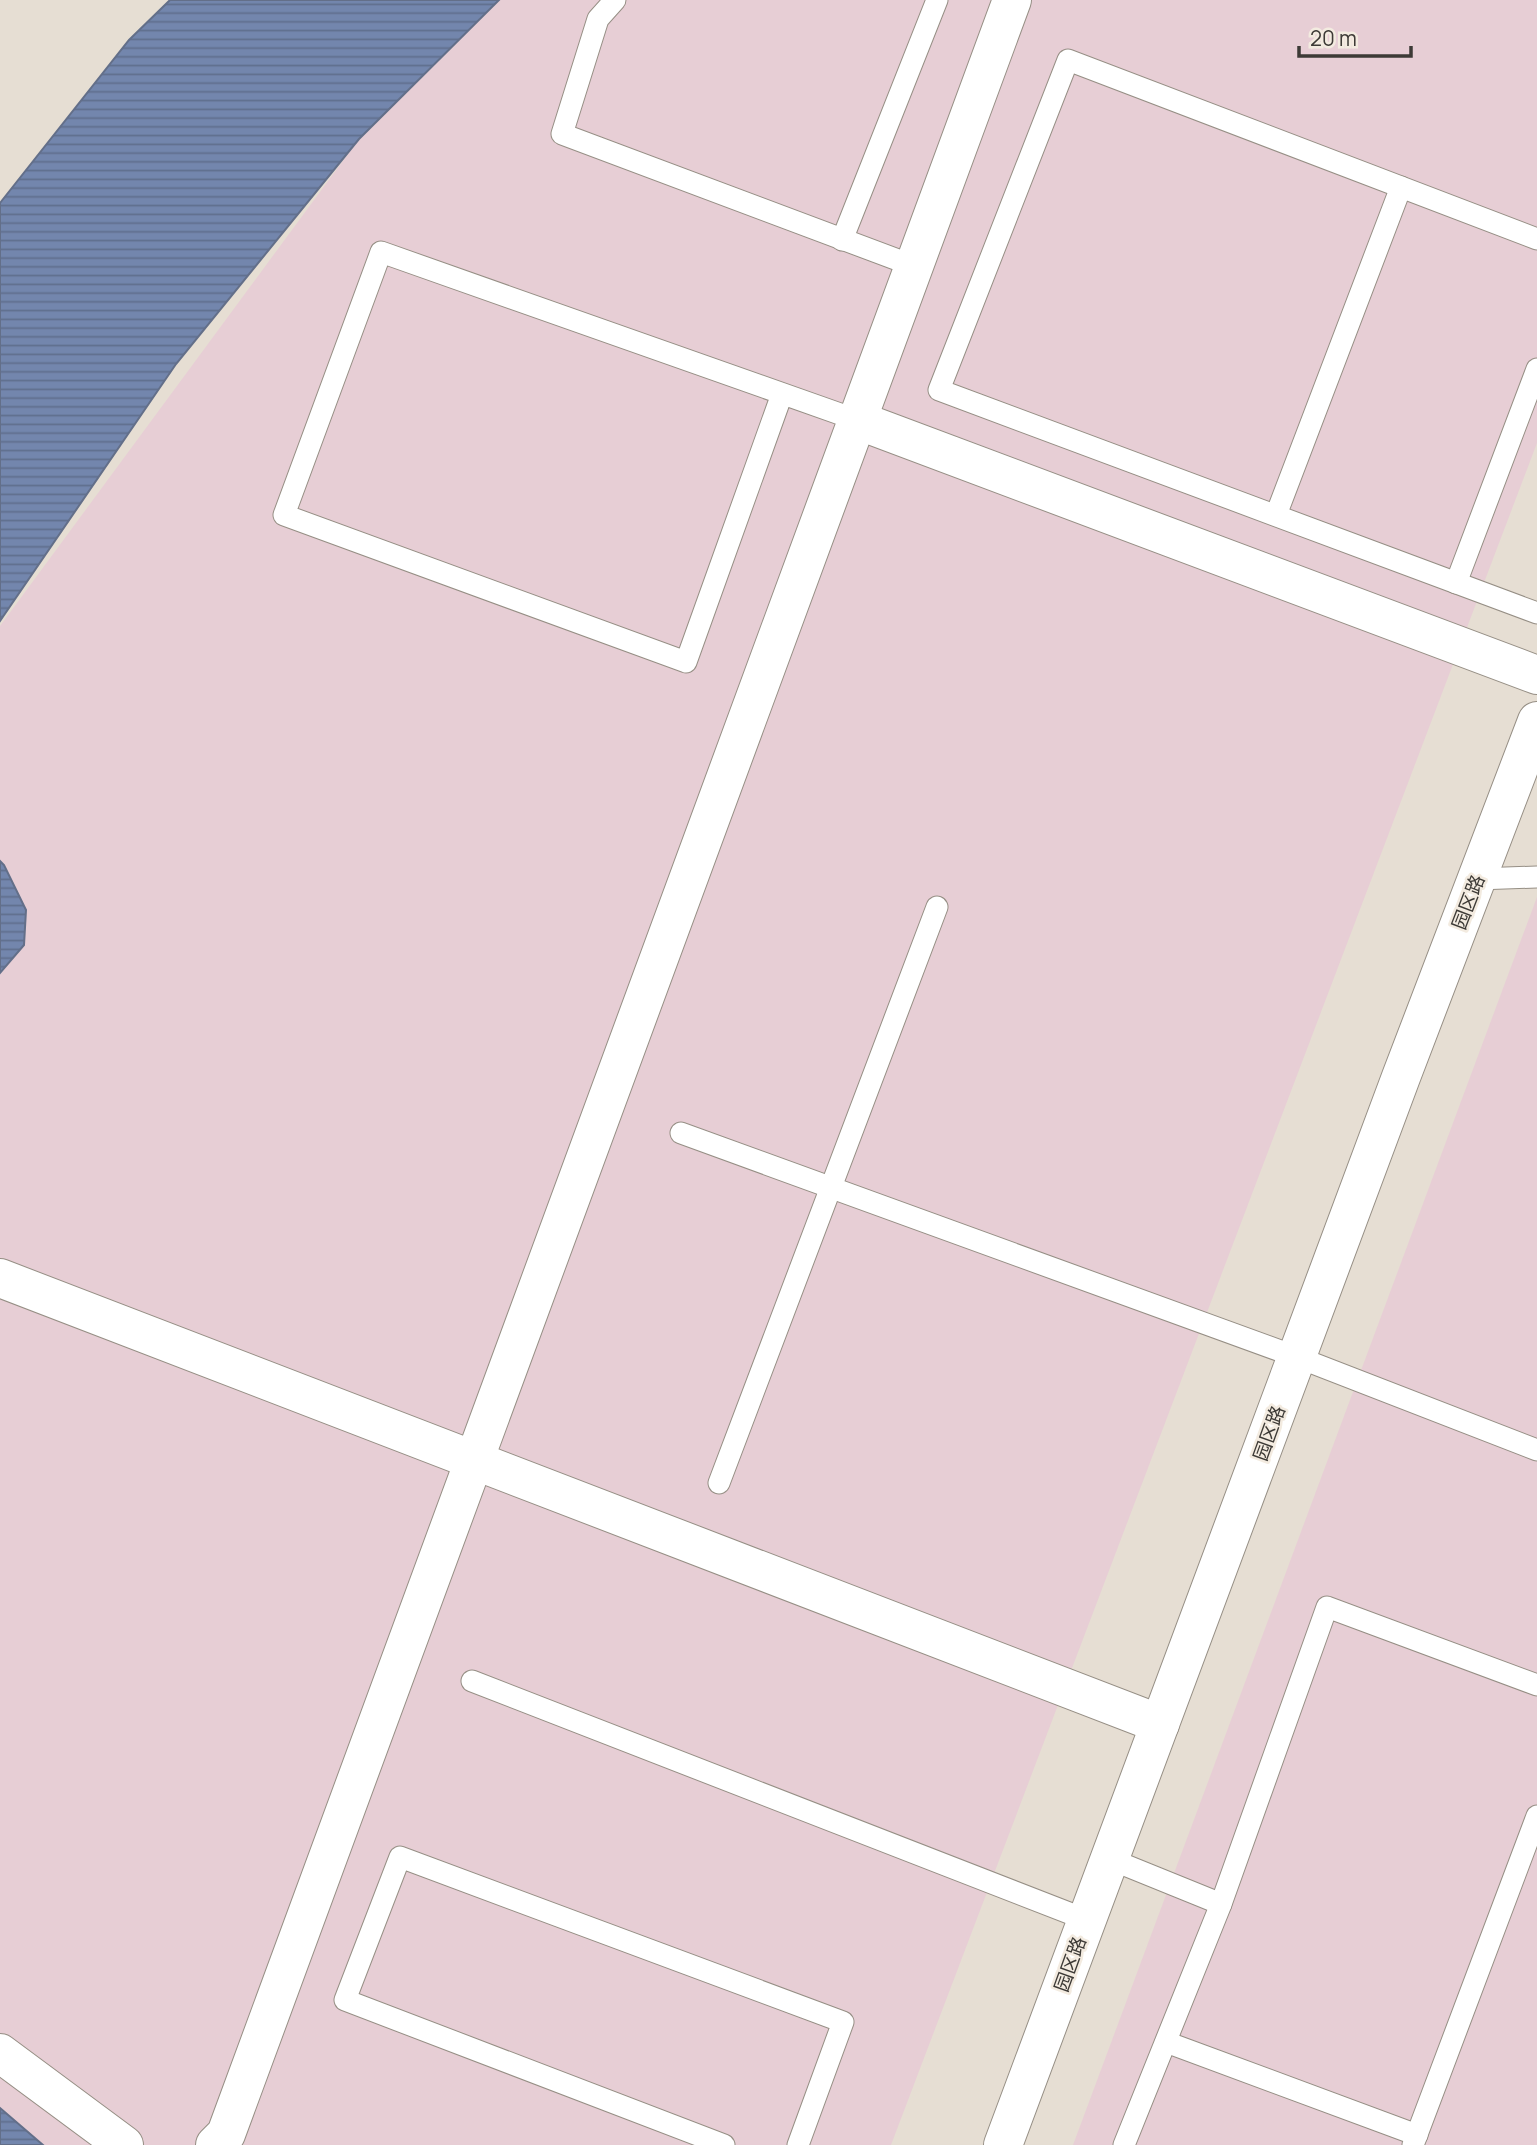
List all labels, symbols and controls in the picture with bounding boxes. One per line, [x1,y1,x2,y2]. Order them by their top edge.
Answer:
scale bar [1299,14,1411,58]
text: 20 m [1310,24,1357,52]
street label: 园区路 [1446,871,1490,933]
street label: 园区路 [1247,1402,1291,1464]
street label: 园区路 [1048,1933,1092,1995]

